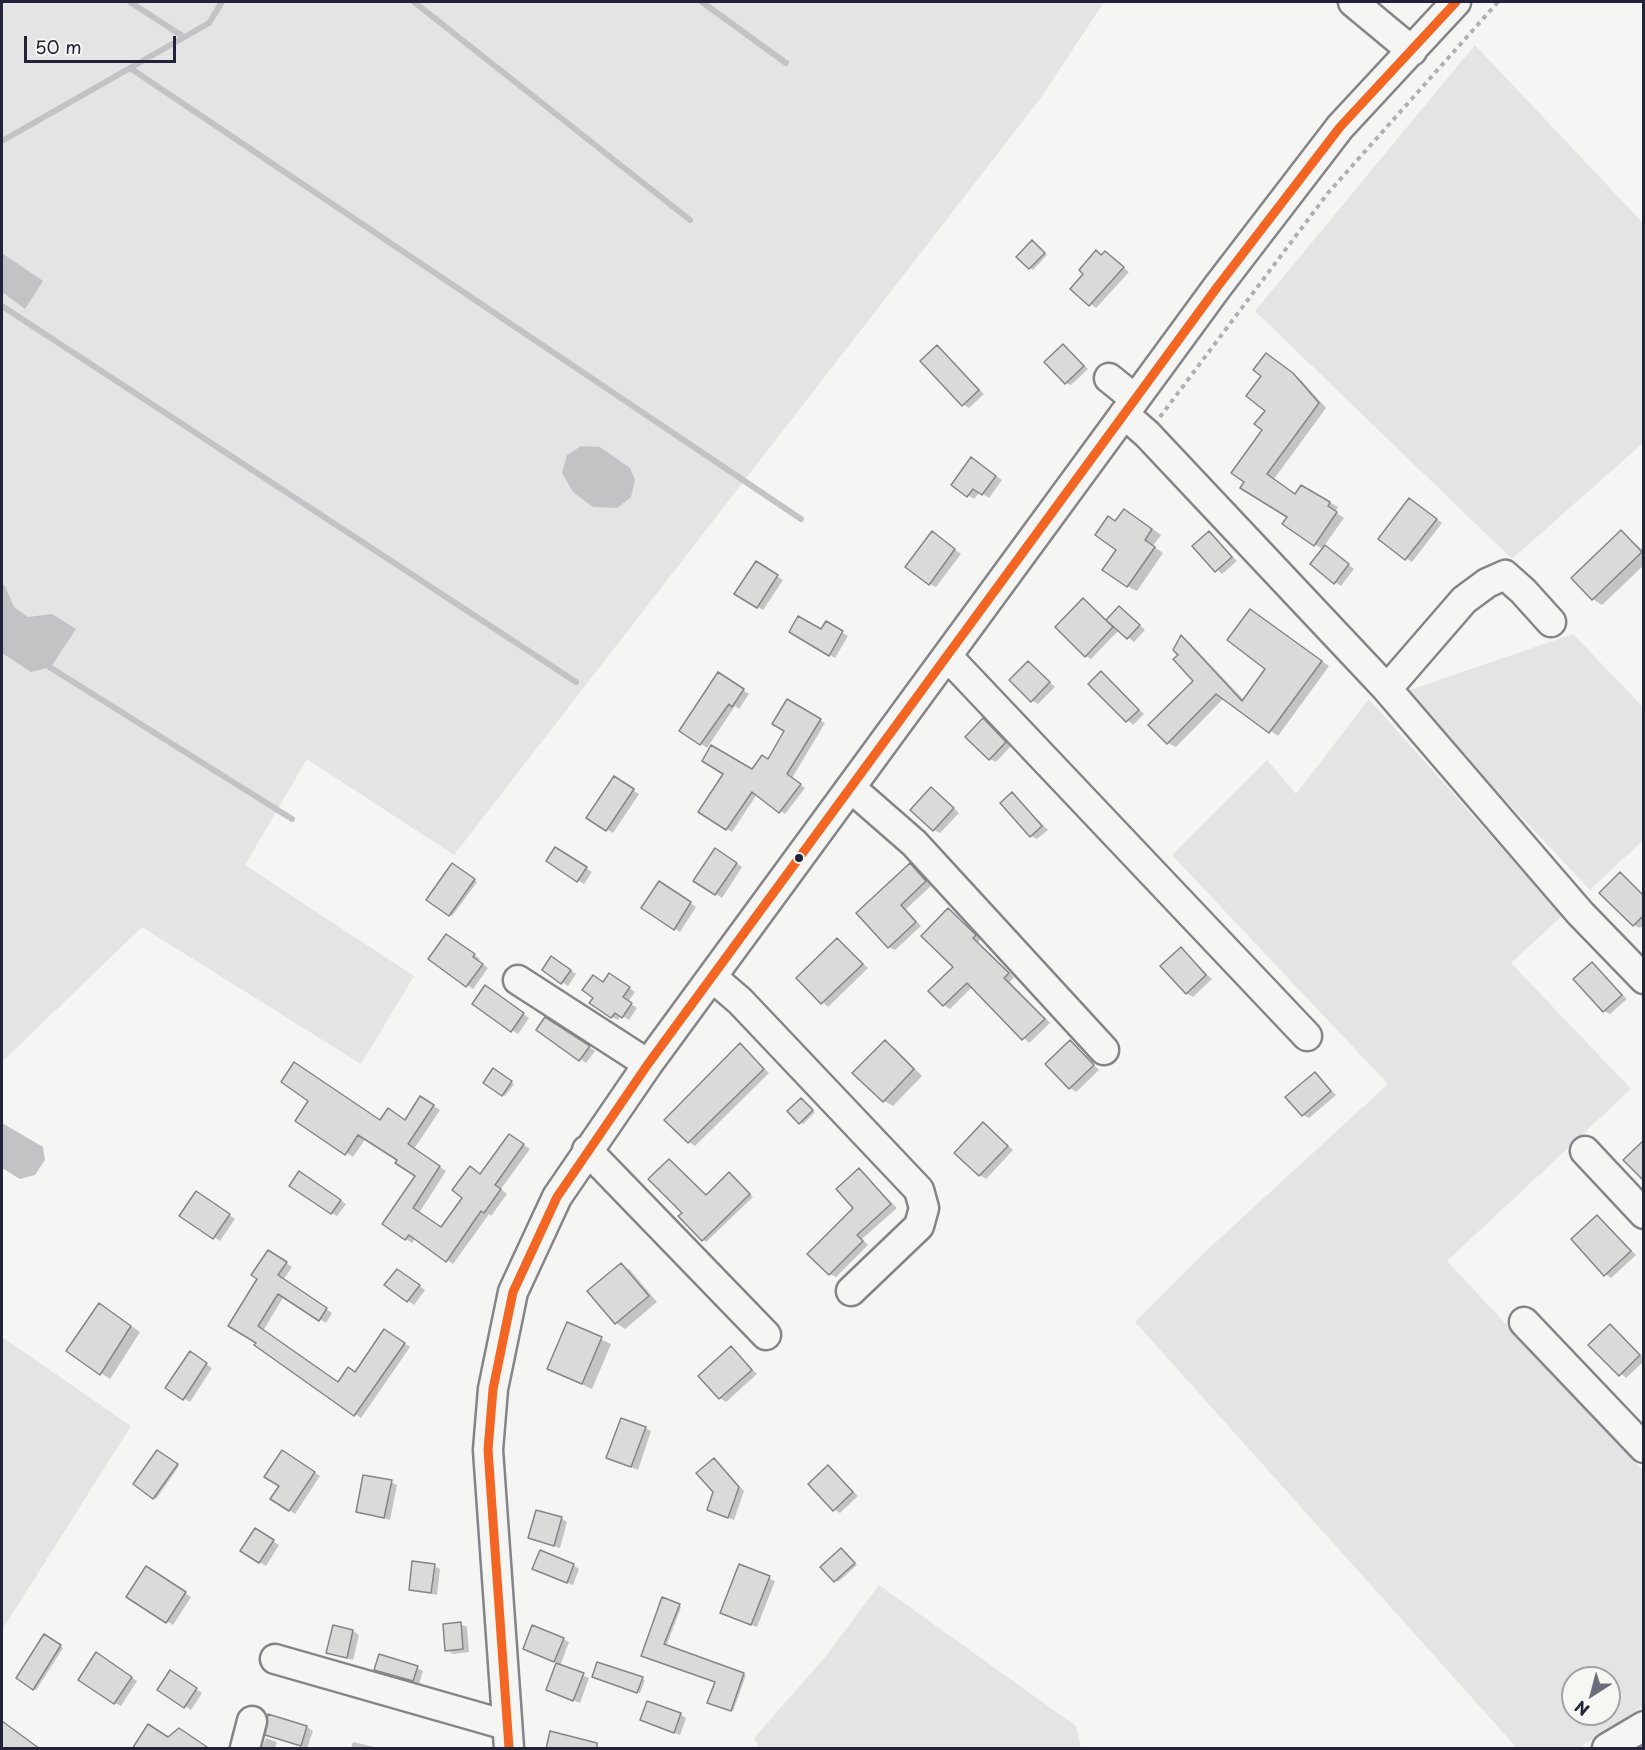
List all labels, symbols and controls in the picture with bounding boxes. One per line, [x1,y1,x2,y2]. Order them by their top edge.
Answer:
scale bar [27,24,178,62]
text: 50 m [35,33,82,60]
unlabelled marker [793,852,805,864]
north arrow [1561,1666,1621,1726]
text: N [1569,1696,1594,1722]

